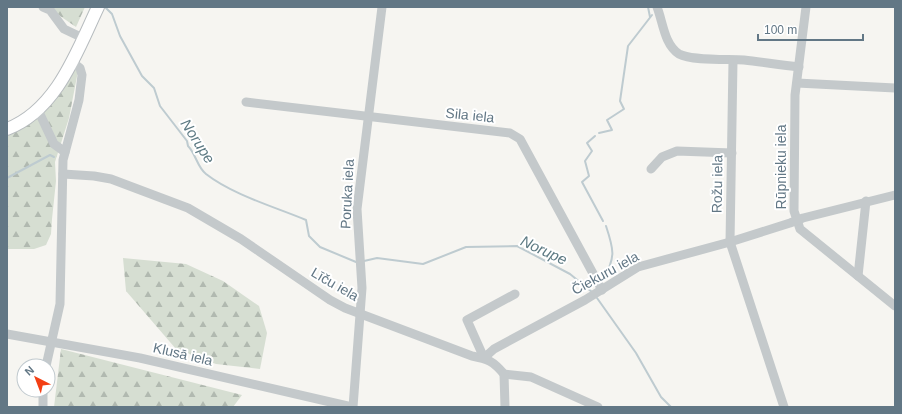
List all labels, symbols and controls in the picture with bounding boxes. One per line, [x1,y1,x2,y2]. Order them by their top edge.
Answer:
scale bar [758,16,863,42]
text: 100 m [764,23,797,37]
street label: Sila iela [445,104,495,126]
water label: Norupe [177,116,219,166]
street label: Rūpnieku iela [773,124,789,209]
street label: Rožu iela [708,154,726,213]
street label: Poruka iela [337,158,357,229]
water label: Norupe [518,232,570,268]
street label: Čiekuru iela [569,248,641,298]
street label: Līču iela [308,264,362,304]
street label: Klusā iela [152,339,215,369]
north arrow [16,358,56,398]
text: N [22,363,36,378]

